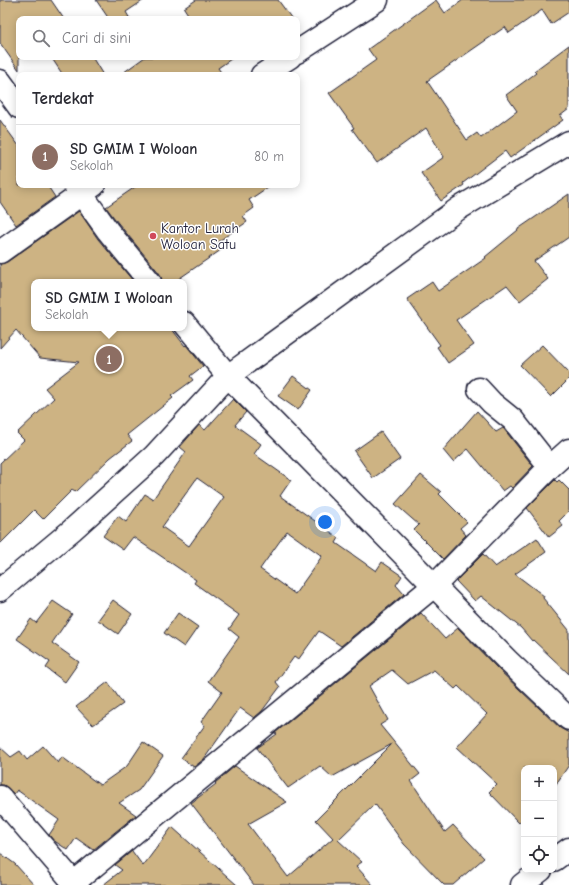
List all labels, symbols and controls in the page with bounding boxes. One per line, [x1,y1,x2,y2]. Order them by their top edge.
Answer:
search box [16,16,300,60]
icon: search [30,27,52,49]
text: Cari di sini [62,29,131,47]
text: Terdekat [32,89,94,108]
text: SD GMIM I Woloan [70,140,197,158]
text: 1 [42,149,48,164]
text: 80 m [254,149,284,164]
text: Sekolah [70,158,113,173]
place label: Kantor Lurah Woloan Satu [161,220,239,253]
marker: Kantor Lurah Woloan Satu [148,231,158,241]
popup [31,279,187,331]
text: SD GMIM I Woloan [45,289,173,307]
text: Sekolah [45,307,88,322]
pin: 1 [96,344,122,374]
your location [315,512,335,532]
map controls [521,765,557,873]
button: + [521,765,557,801]
button: − [521,801,557,837]
button: locate [521,837,557,873]

